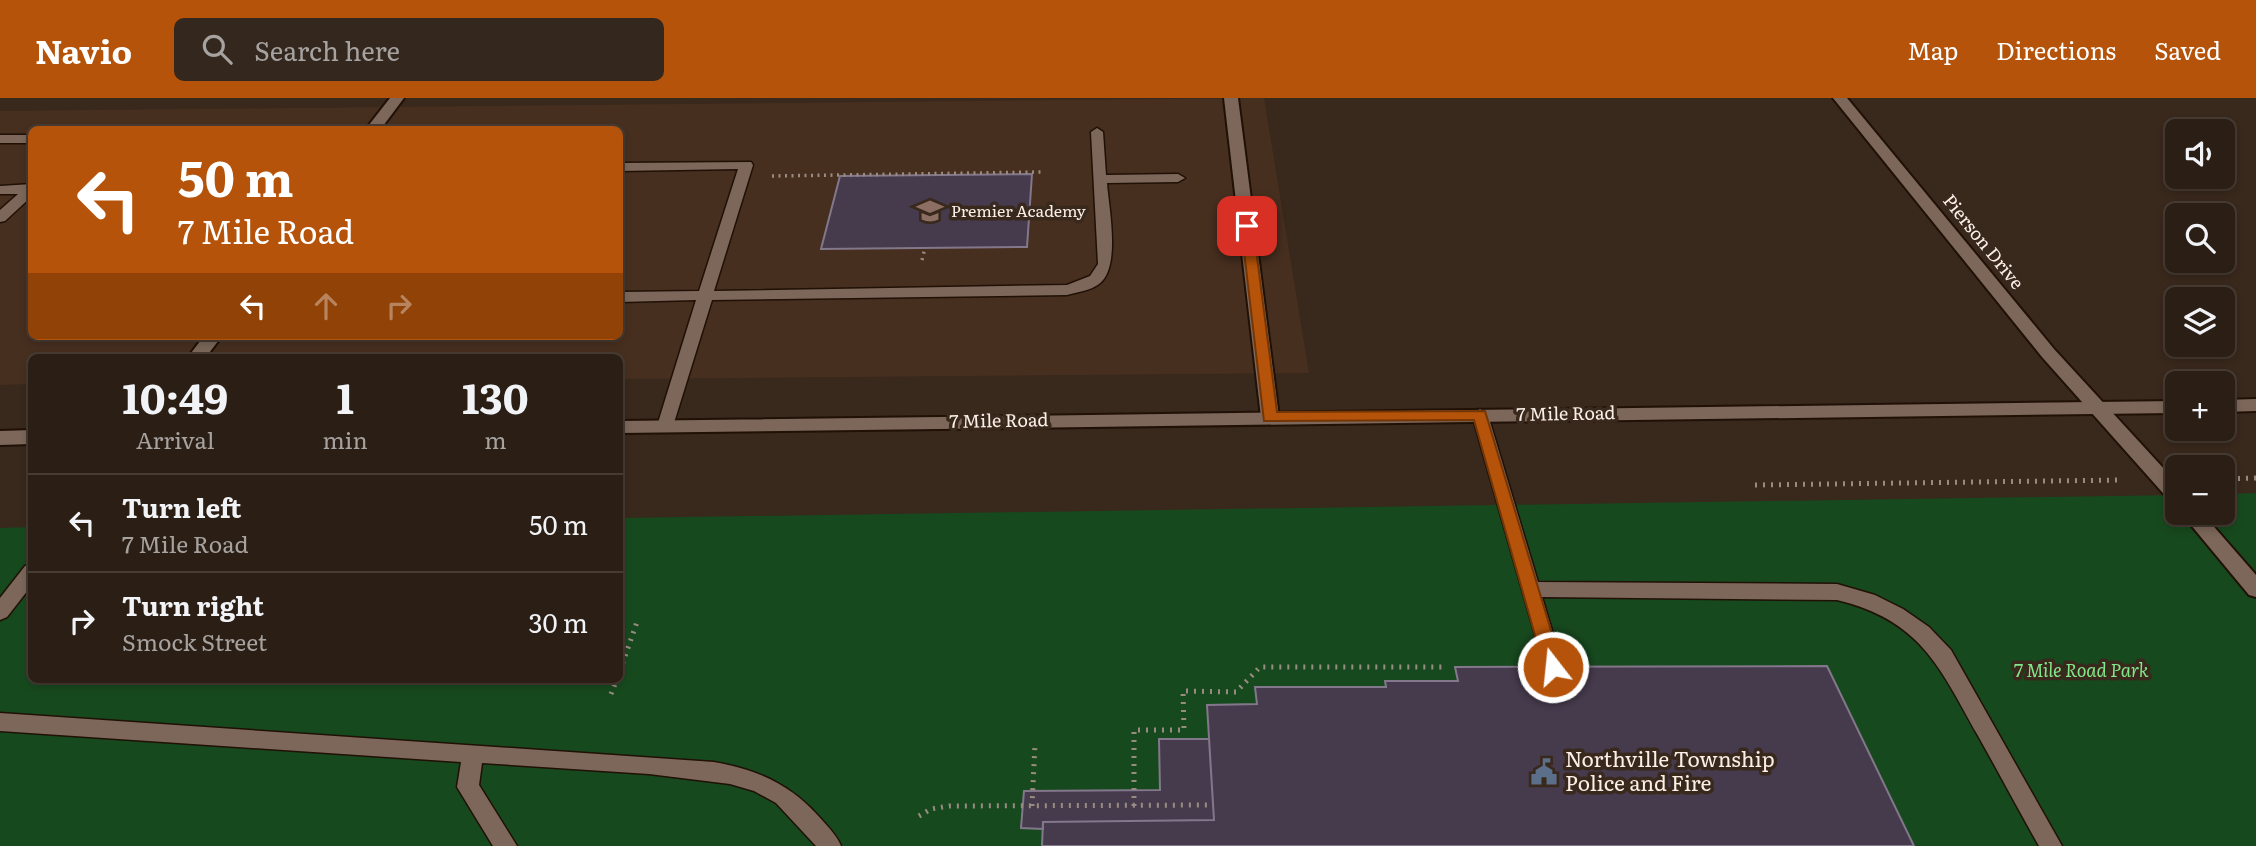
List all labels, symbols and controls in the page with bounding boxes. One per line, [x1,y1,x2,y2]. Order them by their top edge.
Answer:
search box [174,18,664,81]
text: Navio [35,25,132,74]
icon: search [198,30,236,68]
text: Search here [254,30,400,69]
text: Map [1907,32,1958,67]
text: Directions [1996,32,2116,67]
text: Saved [2154,32,2221,67]
map controls [2165,119,2235,525]
button: sound [2165,119,2235,189]
text: 50 m [178,139,294,212]
icon: left [63,154,154,245]
street label: Pierson Drive [1937,188,2031,295]
school or university icon: Premier Academy [915,196,945,226]
pin [1217,196,1277,256]
place label: Premier Academy [951,198,1087,222]
button: search [2165,203,2235,273]
text: 7 Mile Road [178,206,354,254]
icon: arrive [1228,207,1266,245]
icon: left [234,287,272,325]
icon: ahead [307,287,345,325]
icon: right [380,287,418,325]
button: layers [2165,287,2235,357]
text: 10:49 [122,365,228,427]
text: 1 [336,365,354,427]
text: 130 [462,365,529,427]
button: + [2165,371,2235,441]
street label: 7 Mile Road [1516,398,1616,427]
street label: 7 Mile Road [949,405,1049,434]
text: Arrival [136,422,215,456]
text: min [322,422,368,456]
text: m [484,422,506,456]
button: − [2165,455,2235,525]
text: Turn left [122,487,241,526]
icon: left [63,504,101,542]
text: 50 m [529,504,588,543]
text: 7 Mile Road [122,526,249,560]
text: Turn right [122,585,264,624]
icon: right [63,602,101,640]
text: 30 m [528,602,588,641]
text: Smock Street [122,624,267,658]
position arrow [1516,630,1590,704]
park label: 7 Mile Road Park [2013,656,2149,683]
place label: Northville Township Police and Fire [1565,742,1775,797]
public building icon: Northville Township Police and Fire [1529,757,1559,787]

